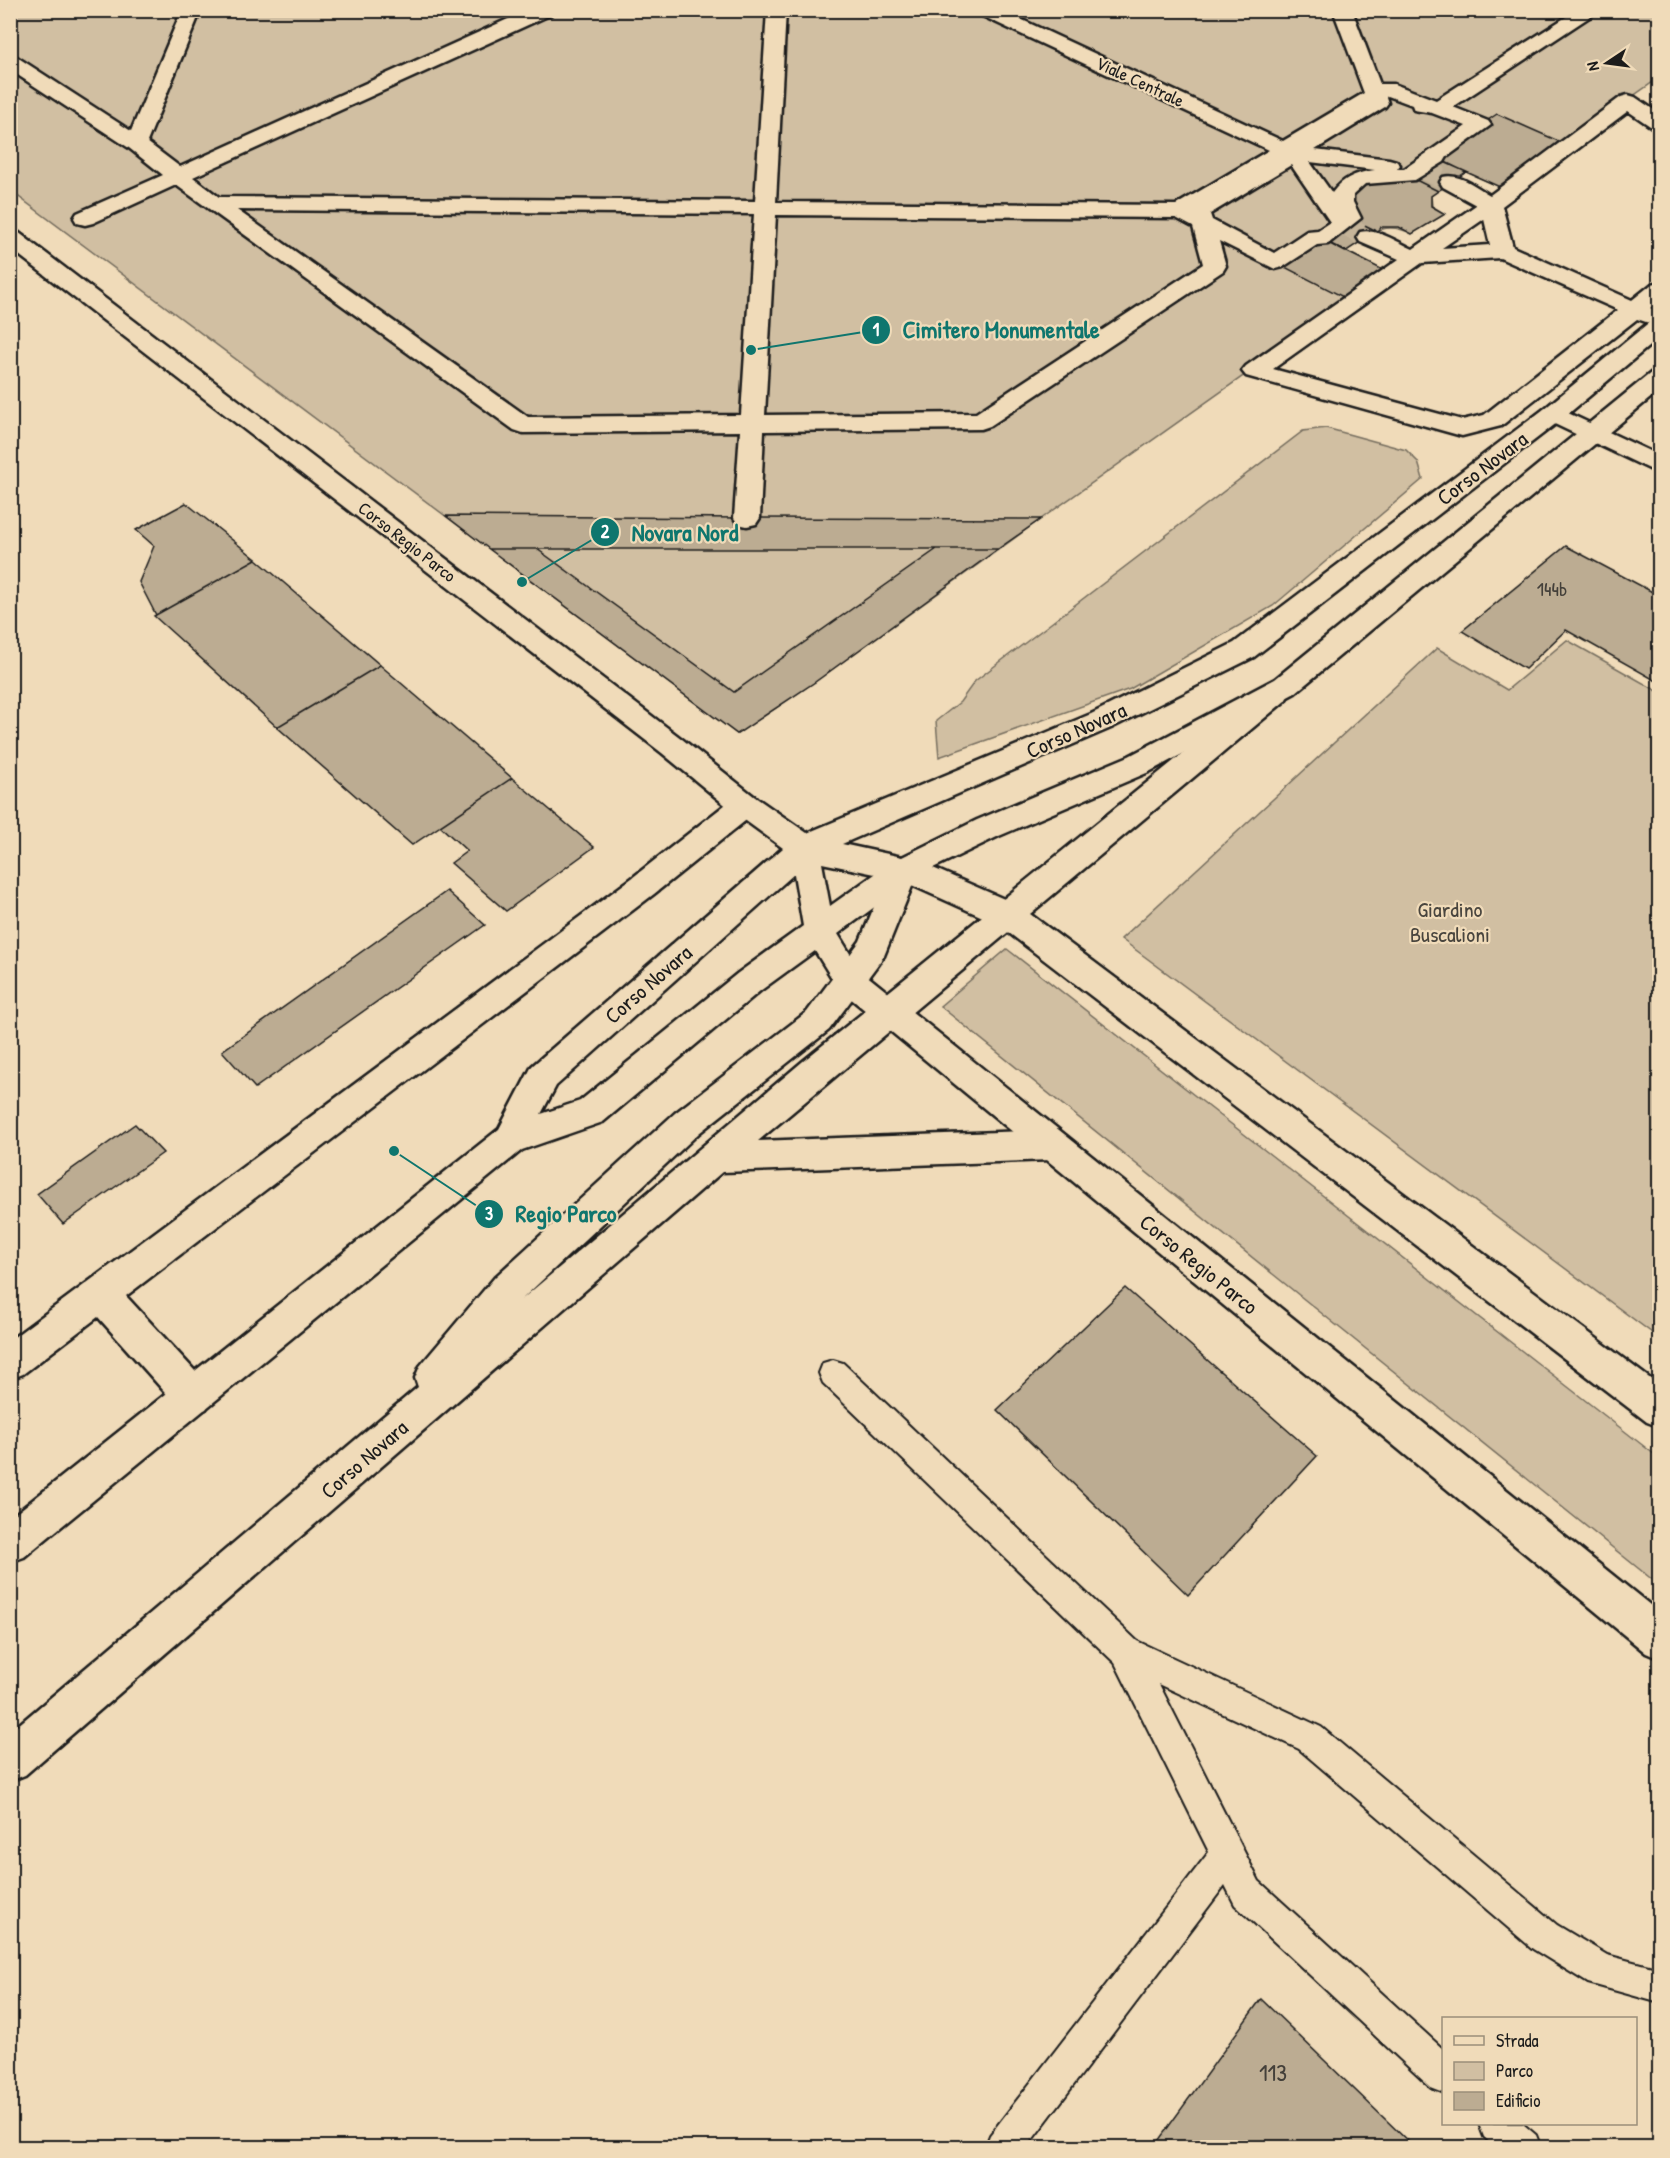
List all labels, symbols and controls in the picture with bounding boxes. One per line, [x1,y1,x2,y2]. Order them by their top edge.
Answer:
north arrow [1577,33,1637,93]
street label: Viale Centrale [1092,50,1188,113]
text: N [1581,59,1604,73]
callout: Cimitero Monumentale [861,309,1112,351]
text: Cimitero Monumentale [902,313,1100,345]
text: 1 [873,317,880,342]
street label: Corso Novara [1430,424,1534,512]
street label: Corso Regio Parco [353,495,462,588]
callout: Novara Nord [590,511,751,553]
text: Novara Nord [632,516,739,548]
text: 2 [601,519,610,544]
house number: 144b [1537,575,1567,602]
street label: Corso Novara [1021,694,1131,765]
park label: Giardino Buscalioni [1410,894,1490,949]
street label: Corso Novara [598,937,698,1030]
callout: Regio Parco [474,1193,629,1235]
text: Regio Parco [516,1197,617,1230]
text: 3 [485,1201,493,1226]
street label: Corso Regio Parco [1134,1207,1265,1321]
street label: Corso Novara [314,1412,414,1505]
legend [1442,2017,1637,2125]
text: Strada [1496,2028,1539,2053]
house number: 113 [1259,2056,1287,2088]
text: Parco [1496,2058,1533,2083]
text: Edificio [1496,2088,1540,2113]

